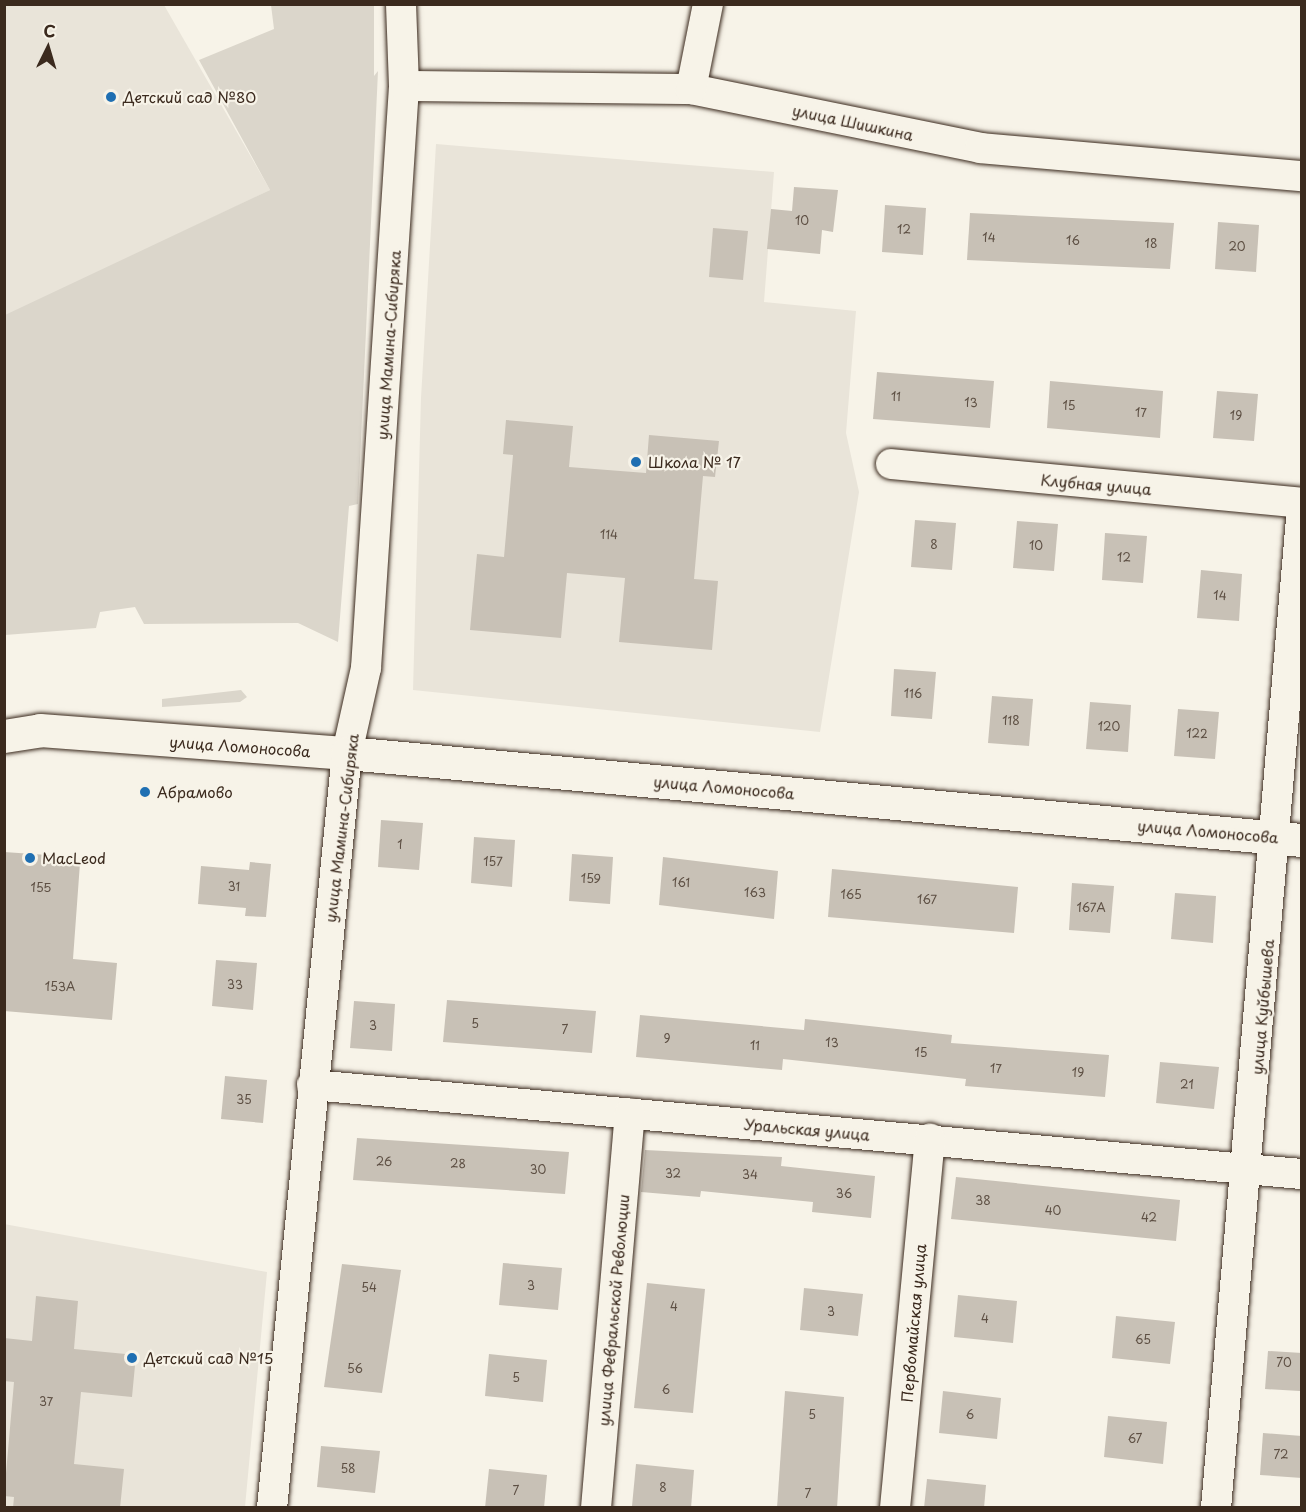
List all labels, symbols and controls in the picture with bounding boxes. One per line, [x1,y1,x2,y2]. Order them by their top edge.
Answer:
north arrow [18,18,78,78]
text: С [43,18,57,43]
place label: Детский сад №80 [123,88,257,106]
marker: Детский сад №80 [104,90,118,104]
street label: улица Шишкина [791,100,915,144]
house number: 10 [795,214,809,228]
house number: 12 [897,223,911,237]
house number: 14 [982,231,996,245]
house number: 16 [1066,234,1080,248]
house number: 18 [1145,237,1157,251]
house number: 20 [1228,240,1246,254]
street label: улица Мамина-Сибиряка [372,249,404,441]
house number: 11 [891,390,901,404]
house number: 13 [964,396,978,410]
house number: 15 [1062,399,1076,413]
house number: 17 [1135,406,1147,420]
house number: 19 [1230,409,1242,423]
place label: Школа № 17 [648,453,741,471]
marker: Школа № 17 [629,455,643,469]
street label: Клубная улица [1039,470,1153,498]
house number: 114 [600,528,618,542]
house number: 8 [930,538,938,552]
house number: 10 [1029,539,1043,553]
house number: 12 [1117,551,1131,565]
house number: 14 [1213,589,1227,603]
house number: 116 [904,687,922,701]
house number: 118 [1002,714,1020,728]
house number: 120 [1098,720,1120,734]
house number: 122 [1186,727,1208,741]
street label: улица Ломоносова [168,732,312,760]
street label: улица Мамина-Сибиряка [320,732,362,924]
street label: улица Ломоносова [652,772,796,802]
place label: Абрамово [157,783,233,801]
marker: Абрамово [138,785,152,799]
street label: улица Ломоносова [1136,816,1280,846]
house number: 1 [397,838,403,852]
place label: MacLeod [42,849,106,867]
marker: MacLeod [23,851,37,865]
house number: 157 [483,855,503,869]
house number: 159 [581,872,601,886]
house number: 161 [672,876,690,890]
house number: 31 [228,880,240,894]
house number: 155 [31,881,51,895]
house number: 163 [744,886,766,900]
house number: 165 [840,888,862,902]
house number: 167 [917,893,937,907]
house number: 167А [1076,901,1106,915]
street label: улица Куйбышева [1247,938,1277,1076]
house number: 33 [227,978,243,992]
house number: 153А [45,980,75,994]
house number: 5 [471,1017,479,1031]
house number: 3 [369,1019,377,1033]
house number: 7 [562,1023,568,1037]
house number: 9 [663,1032,671,1046]
house number: 13 [825,1036,839,1050]
house number: 11 [750,1039,760,1053]
house number: 15 [914,1046,928,1060]
house number: 17 [990,1062,1002,1076]
house number: 19 [1072,1066,1084,1080]
house number: 21 [1180,1078,1194,1092]
house number: 35 [236,1093,252,1107]
street label: Уральская улица [743,1114,871,1144]
house number: 26 [376,1155,392,1169]
house number: 28 [450,1157,466,1171]
house number: 30 [530,1163,546,1177]
house number: 32 [665,1167,681,1181]
house number: 34 [742,1168,758,1182]
house number: 36 [836,1187,852,1201]
street label: улица Февральской Революции [594,1193,632,1427]
house number: 38 [975,1194,991,1208]
house number: 40 [1045,1204,1061,1218]
house number: 42 [1141,1211,1157,1225]
street label: Первомайская улица [897,1243,929,1403]
house number: 3 [527,1279,535,1293]
house number: 54 [361,1281,377,1295]
house number: 4 [670,1300,678,1314]
house number: 3 [827,1305,835,1319]
house number: 4 [981,1312,989,1326]
house number: 65 [1135,1333,1151,1347]
place label: Детский сад №15 [144,1349,274,1367]
marker: Детский сад №15 [125,1351,139,1365]
house number: 70 [1276,1356,1292,1370]
house number: 56 [347,1362,363,1376]
house number: 5 [512,1371,520,1385]
house number: 6 [662,1383,670,1397]
house number: 37 [39,1395,53,1409]
house number: 5 [808,1408,816,1422]
house number: 6 [966,1408,974,1422]
house number: 67 [1128,1432,1142,1446]
house number: 72 [1273,1448,1289,1462]
house number: 58 [340,1462,356,1476]
house number: 8 [659,1481,667,1495]
house number: 7 [513,1484,519,1498]
house number: 7 [805,1487,811,1501]

